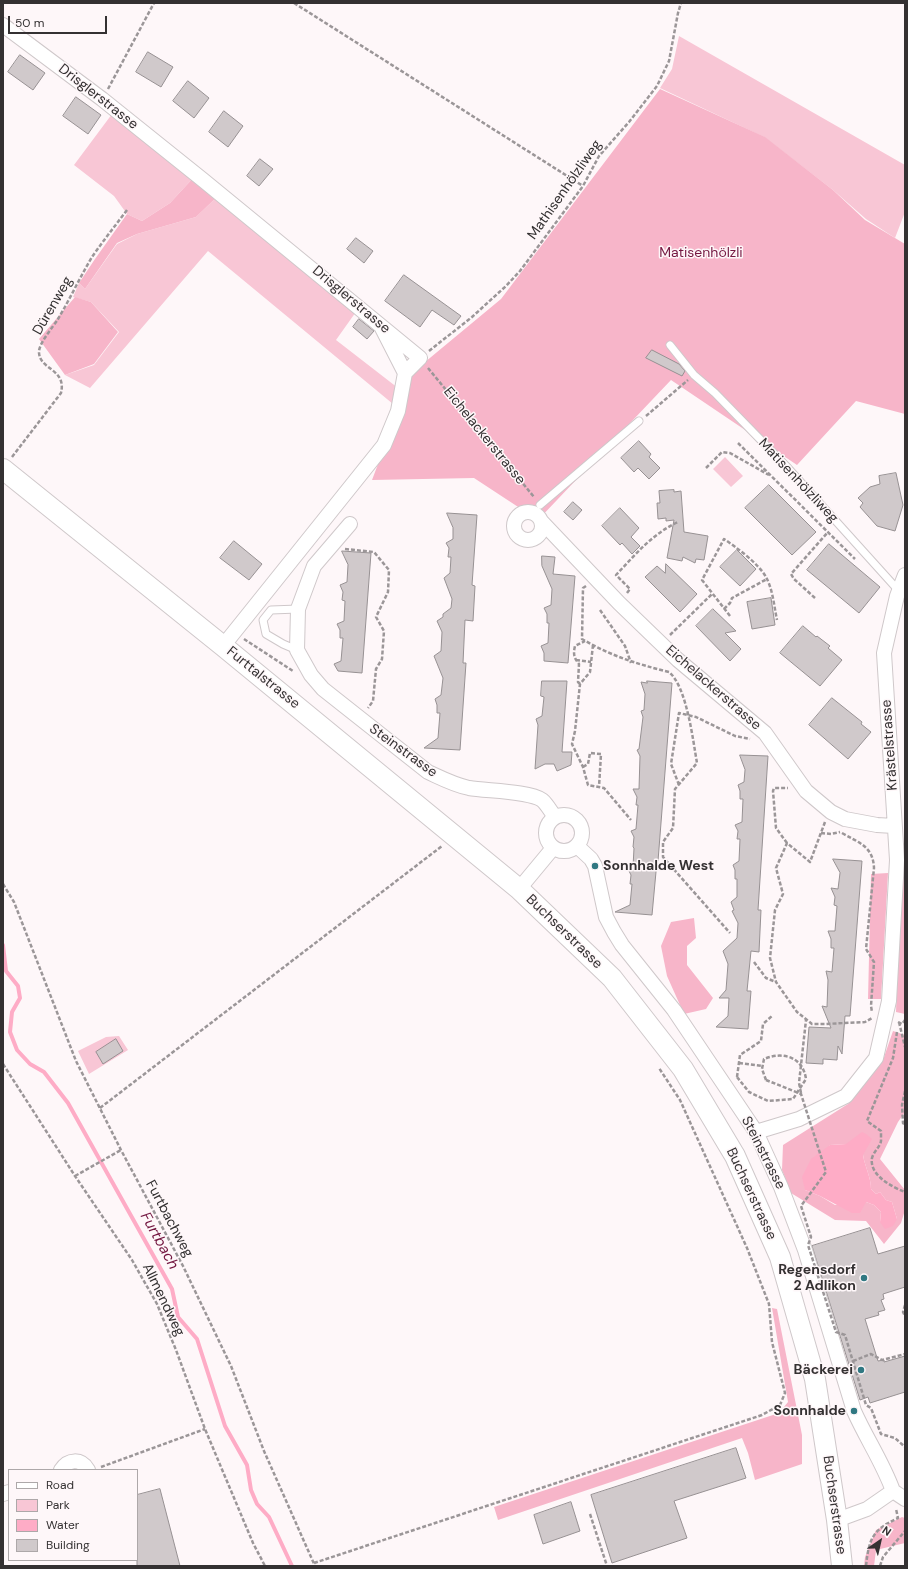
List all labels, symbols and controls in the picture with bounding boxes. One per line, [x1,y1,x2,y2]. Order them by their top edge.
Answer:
scale bar [10,8,109,34]
text: 50 m [15,15,44,31]
street label: Drisglerstrasse [55,61,141,133]
street label: Mathisenhölzliweg [524,137,606,243]
park label: Matisenhölzli [659,245,743,261]
street label: Drisglerstrasse [309,263,393,337]
street label: Dürenweg [30,274,76,338]
street label: Eichelackerstrasse [439,384,529,488]
street label: Matisenhölzliweg [754,435,842,527]
street label: Eichelackerstrasse [662,642,764,734]
street label: Furttalstrasse [223,643,303,713]
street label: Krästelstrasse [878,699,902,791]
street label: Steinstrasse [366,721,440,781]
place label: Sonnhalde West [603,858,714,874]
marker: Sonnhalde West [590,861,600,871]
street label: Buchserstrasse [522,891,606,973]
street label: Steinstrasse [737,1114,789,1192]
street label: Buchserstrasse [722,1145,780,1243]
street label: Furtbachweg [142,1178,196,1260]
water label: Furtbach [136,1209,182,1273]
street label: Allmendweg [138,1261,188,1339]
place label: Regensdorf 2 Adlikon [778,1262,856,1294]
marker: Regensdorf 2 Adlikon [859,1273,869,1283]
place label: Bäckerei [794,1362,853,1378]
marker: Bäckerei [856,1365,866,1375]
place label: Sonnhalde [774,1403,846,1419]
marker: Sonnhalde [849,1406,859,1416]
street label: Buchserstrasse [819,1454,849,1556]
legend [8,1469,138,1561]
text: Road [46,1477,74,1493]
text: Park [46,1497,70,1513]
text: Water [46,1517,79,1533]
north arrow [860,1521,900,1561]
text: N [879,1523,894,1539]
text: Building [46,1537,90,1553]

